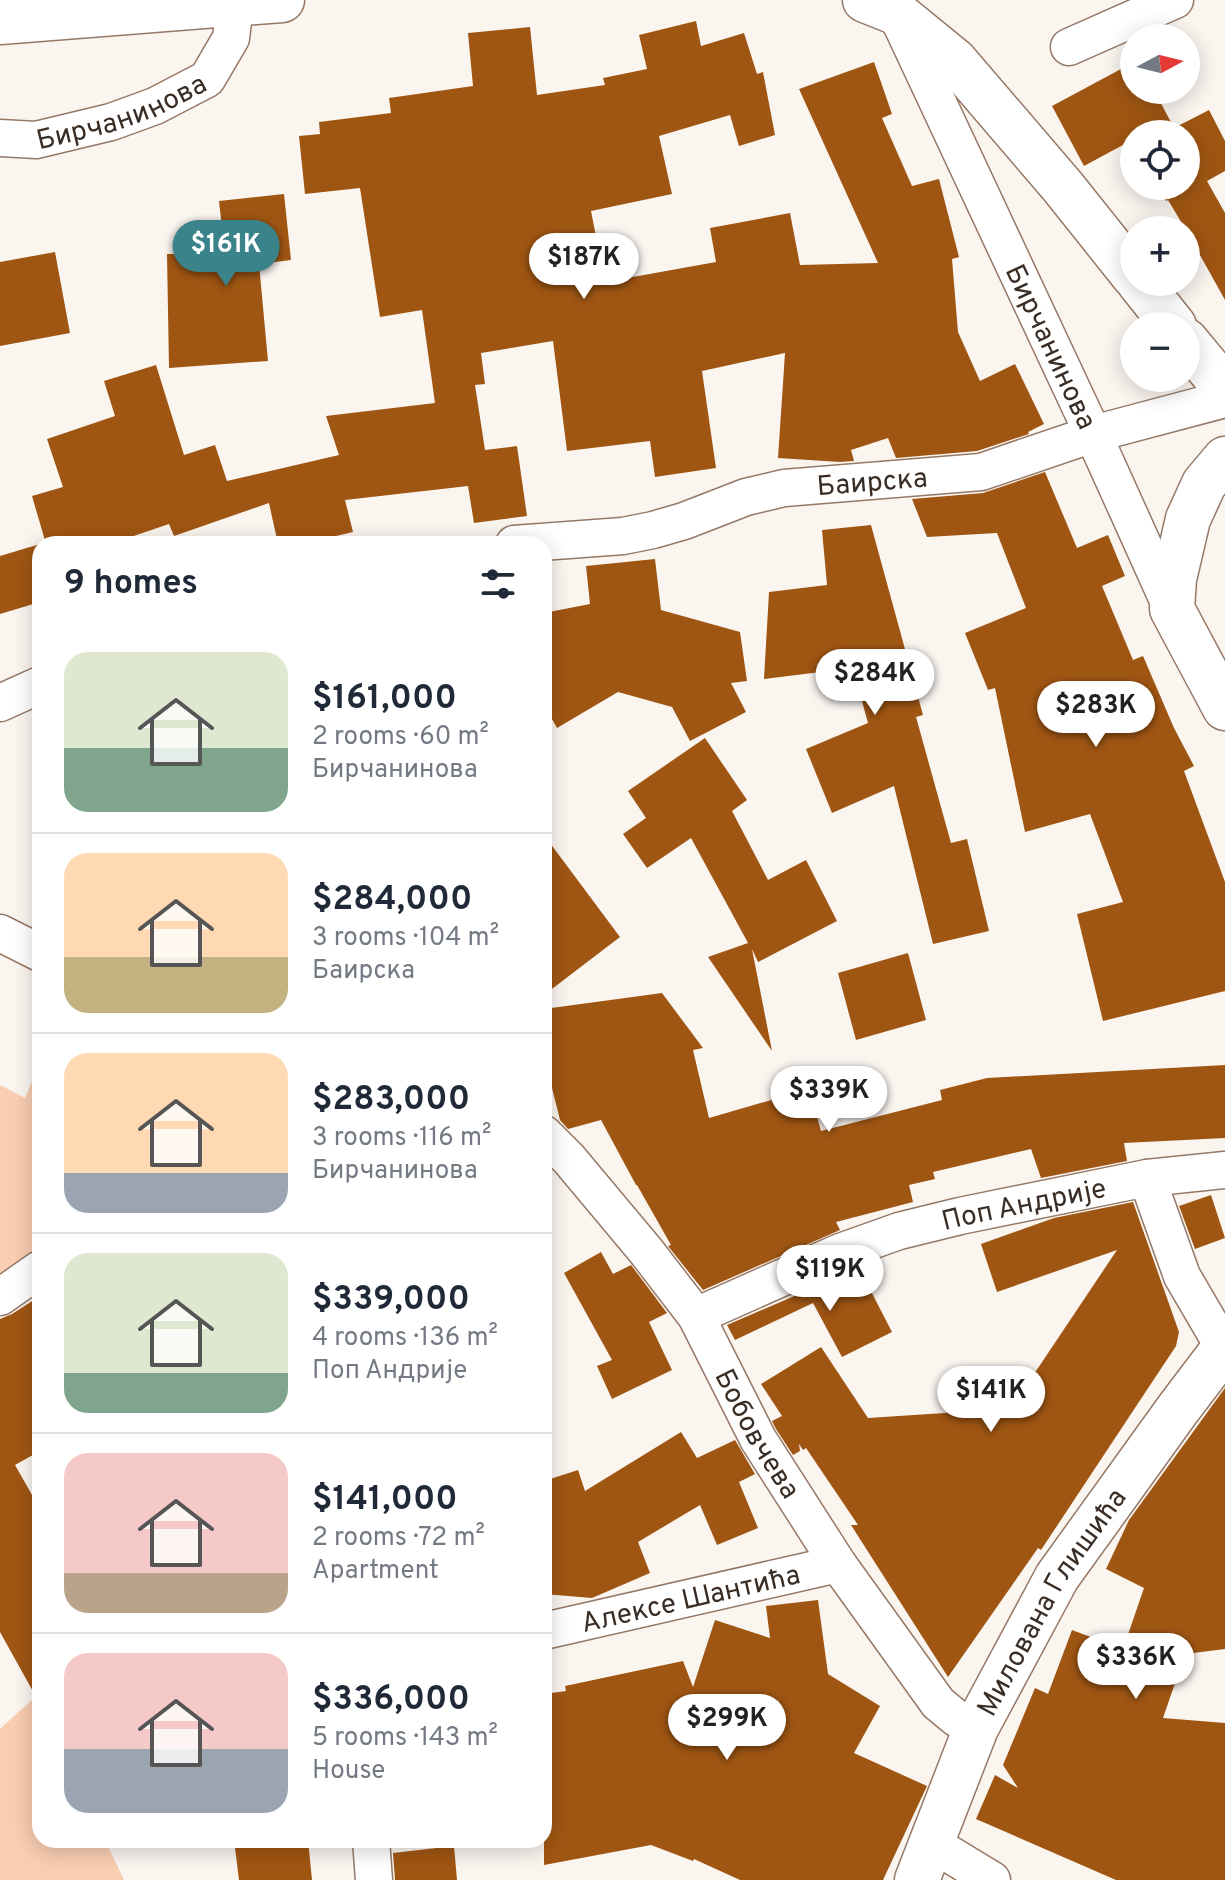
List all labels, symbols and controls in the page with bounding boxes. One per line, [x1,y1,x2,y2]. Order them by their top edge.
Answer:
north arrow [1120,24,1200,104]
map controls [1120,24,1200,392]
street label: Бирчанинова [33,67,214,160]
button: locate [1120,120,1200,200]
button: + [1120,216,1200,296]
pin: $161K [170,220,282,288]
text: $161K [191,229,261,262]
pin: $187K [528,233,640,301]
text: $187K [547,242,621,275]
street label: Бирчанинова [995,259,1103,436]
button: − [1120,312,1200,392]
street label: Баирска [816,461,929,506]
icon: filters [476,562,520,606]
text: 9 homes [64,563,198,606]
pin: $284K [819,649,931,717]
text: $284K [833,658,917,691]
text: $161,000 [312,678,457,721]
pin: $283K [1040,681,1152,749]
icon: home [128,684,224,780]
text: $283K [1055,690,1137,723]
text: 2 rooms · 60 m² [312,721,489,754]
text: Бирчанинова [312,754,478,787]
text: $284,000 [312,879,472,922]
icon: home [128,885,224,981]
text: 3 rooms · 104 m² [312,922,499,955]
text: Баирска [312,955,415,988]
pin: $339K [773,1066,885,1134]
text: $339K [788,1075,870,1108]
text: $283,000 [312,1079,470,1122]
icon: home [128,1085,224,1181]
text: 3 rooms · 116 m² [312,1122,491,1155]
text: Бирчанинова [312,1155,478,1188]
street label: Поп Андрије [938,1172,1110,1241]
pin: $119K [774,1245,886,1313]
text: $119K [795,1254,865,1287]
text: $339,000 [312,1279,470,1322]
icon: home [128,1285,224,1381]
text: 4 rooms · 136 m² [312,1322,498,1355]
text: Поп Андрије [312,1355,467,1388]
street label: Бобовчева [705,1364,807,1507]
pin: $141K [935,1366,1047,1434]
text: $141K [955,1375,1027,1408]
text: $141,000 [312,1479,458,1522]
street label: Милована Глишића [971,1482,1136,1723]
icon: home [128,1485,224,1581]
text: 2 rooms · 72 m² [312,1522,485,1555]
text: Apartment [312,1555,439,1588]
street label: Алексе Шантића [578,1558,804,1643]
pin: $336K [1080,1633,1192,1701]
text: $336K [1095,1642,1177,1675]
text: $336,000 [312,1679,470,1722]
icon: home [128,1685,224,1781]
pin: $299K [671,1694,783,1762]
text: $299K [686,1703,768,1736]
text: 5 rooms · 143 m² [312,1722,498,1755]
text: House [312,1755,385,1788]

